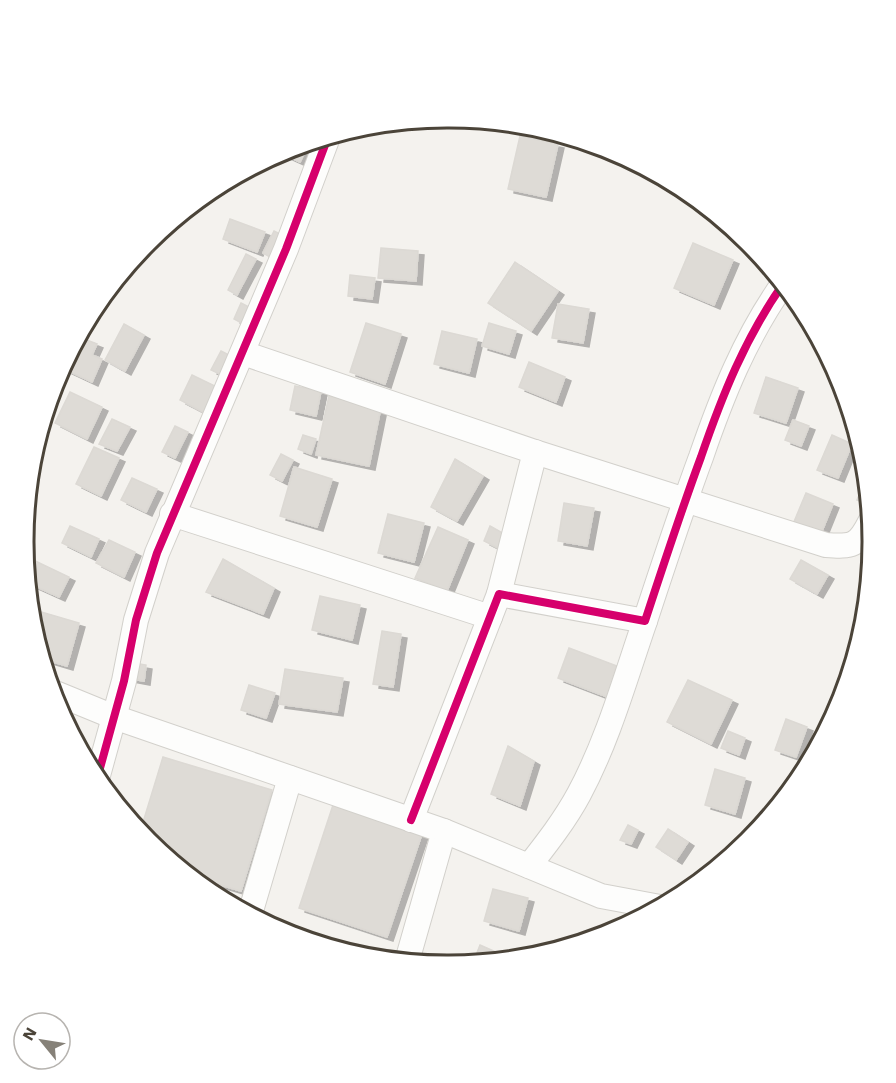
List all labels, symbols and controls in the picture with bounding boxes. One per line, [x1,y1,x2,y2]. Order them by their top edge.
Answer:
north arrow [12,1011,72,1071]
text: N [18,1024,41,1044]

